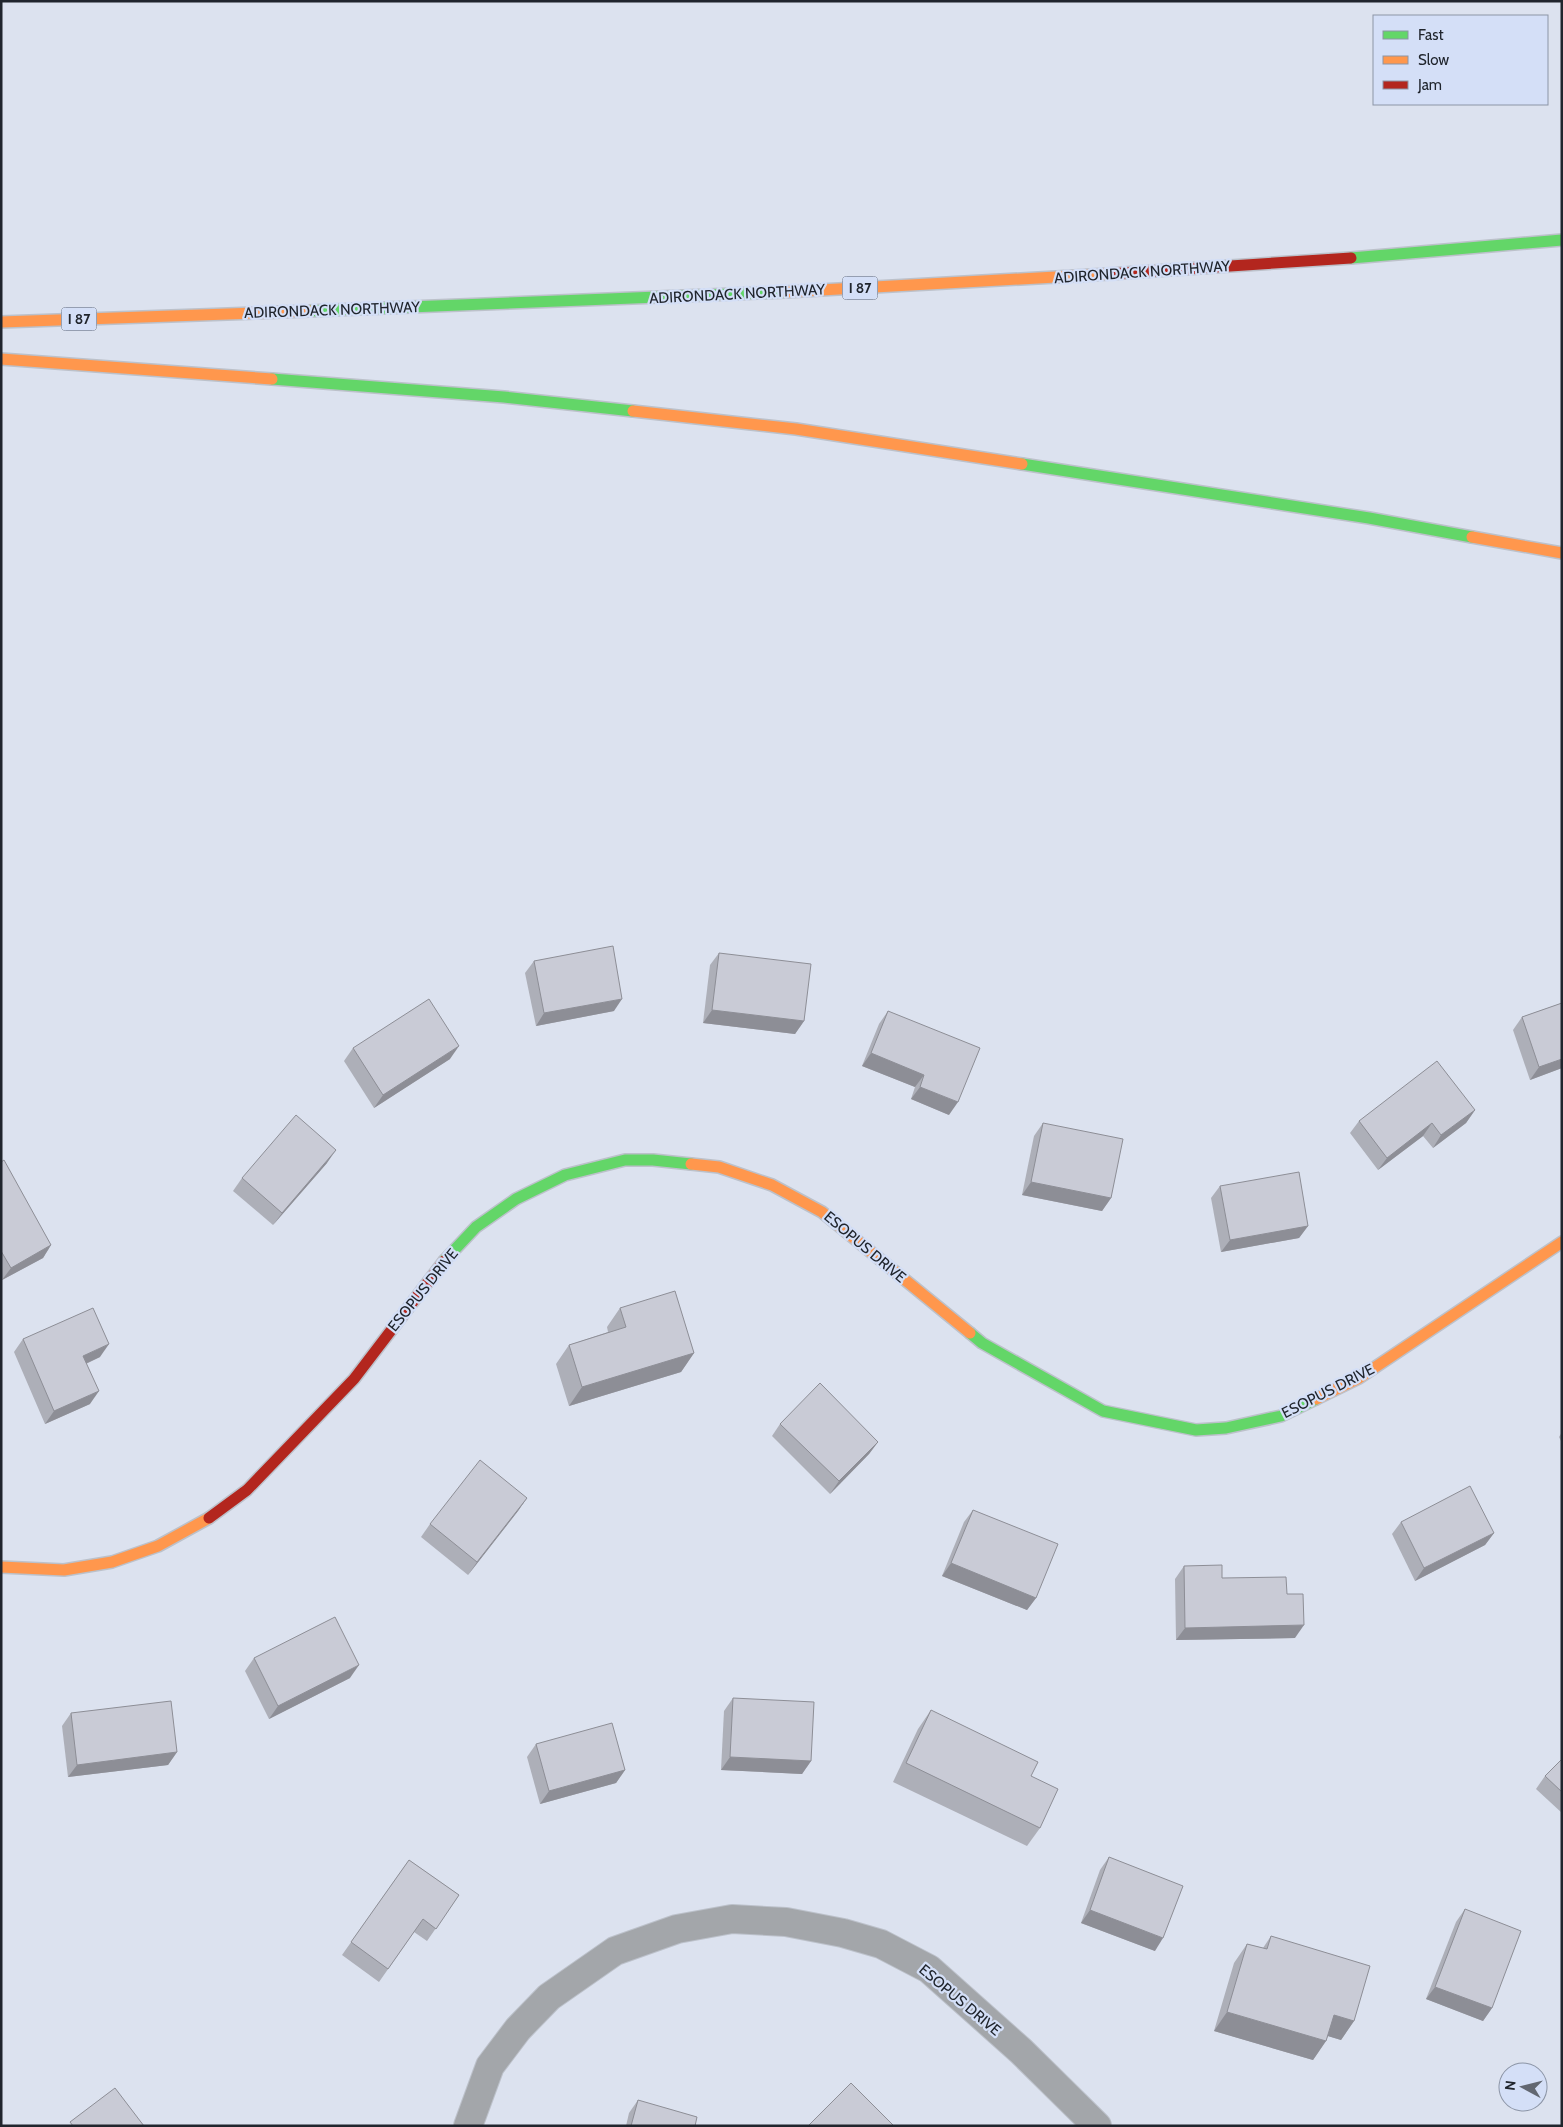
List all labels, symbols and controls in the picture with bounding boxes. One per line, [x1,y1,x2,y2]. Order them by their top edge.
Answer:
legend [1373,15,1548,105]
text: Fast [1418,26,1443,44]
text: Slow [1418,51,1449,69]
text: Jam [1417,76,1442,94]
street label: ADIRONDACK NORTHWAY [1054,257,1231,287]
road number: I 87 [842,276,878,300]
street label: ADIRONDACK NORTHWAY [649,280,826,308]
street label: ADIRONDACK NORTHWAY [244,298,421,322]
road number: I 87 [62,308,96,330]
street label: ESOPUS DRIVE [820,1208,910,1286]
street label: ESOPUS DRIVE [384,1245,462,1335]
street label: ESOPUS DRIVE [1279,1360,1377,1422]
street label: ESOPUS DRIVE [915,1961,1005,2039]
north arrow [1498,2062,1548,2112]
text: N [1501,2079,1520,2091]

